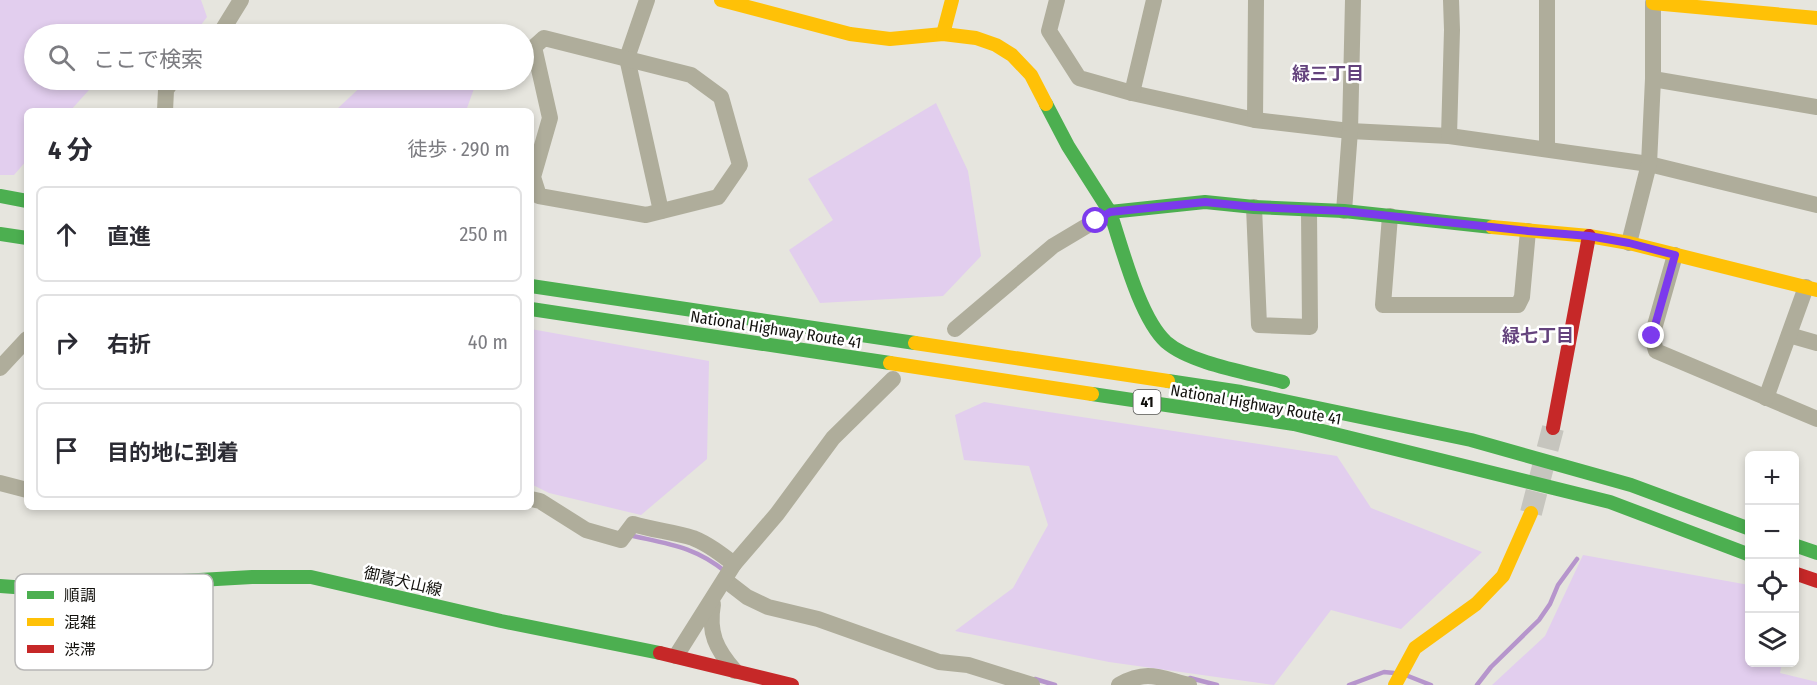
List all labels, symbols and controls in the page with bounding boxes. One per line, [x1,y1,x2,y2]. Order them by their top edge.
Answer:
search box [24,24,534,90]
icon: search [45,41,78,74]
text: ここで検索 [93,46,203,73]
district label: 緑三丁目 [1292,63,1364,85]
text: 4 分 [48,135,93,166]
text: 徒歩 · 290 m [407,137,510,161]
route start [1082,207,1108,233]
icon: ahead [50,218,83,251]
text: 250 m [460,222,508,246]
text: 直進 [107,223,151,250]
street label: National Highway Route 41 [689,307,863,352]
route end [1638,322,1664,348]
district label: 緑七丁目 [1502,325,1574,347]
icon: right [50,326,83,359]
text: 40 m [468,330,508,354]
text: 右折 [107,331,151,358]
street label: National Highway Route 41 [1169,380,1343,429]
road number: 41 [1134,390,1160,414]
icon: arrive [50,434,83,467]
text: 目的地に到着 [107,439,239,466]
map controls [1745,451,1799,667]
button: + [1745,451,1799,505]
button: − [1745,505,1799,559]
button: locate [1745,559,1799,613]
street label: 御嵩犬山線 [362,563,444,600]
legend [15,574,213,670]
text: 順調 [64,586,96,605]
text: 混雑 [64,613,96,632]
button: layers [1745,613,1799,667]
text: 渋滞 [64,640,96,659]

